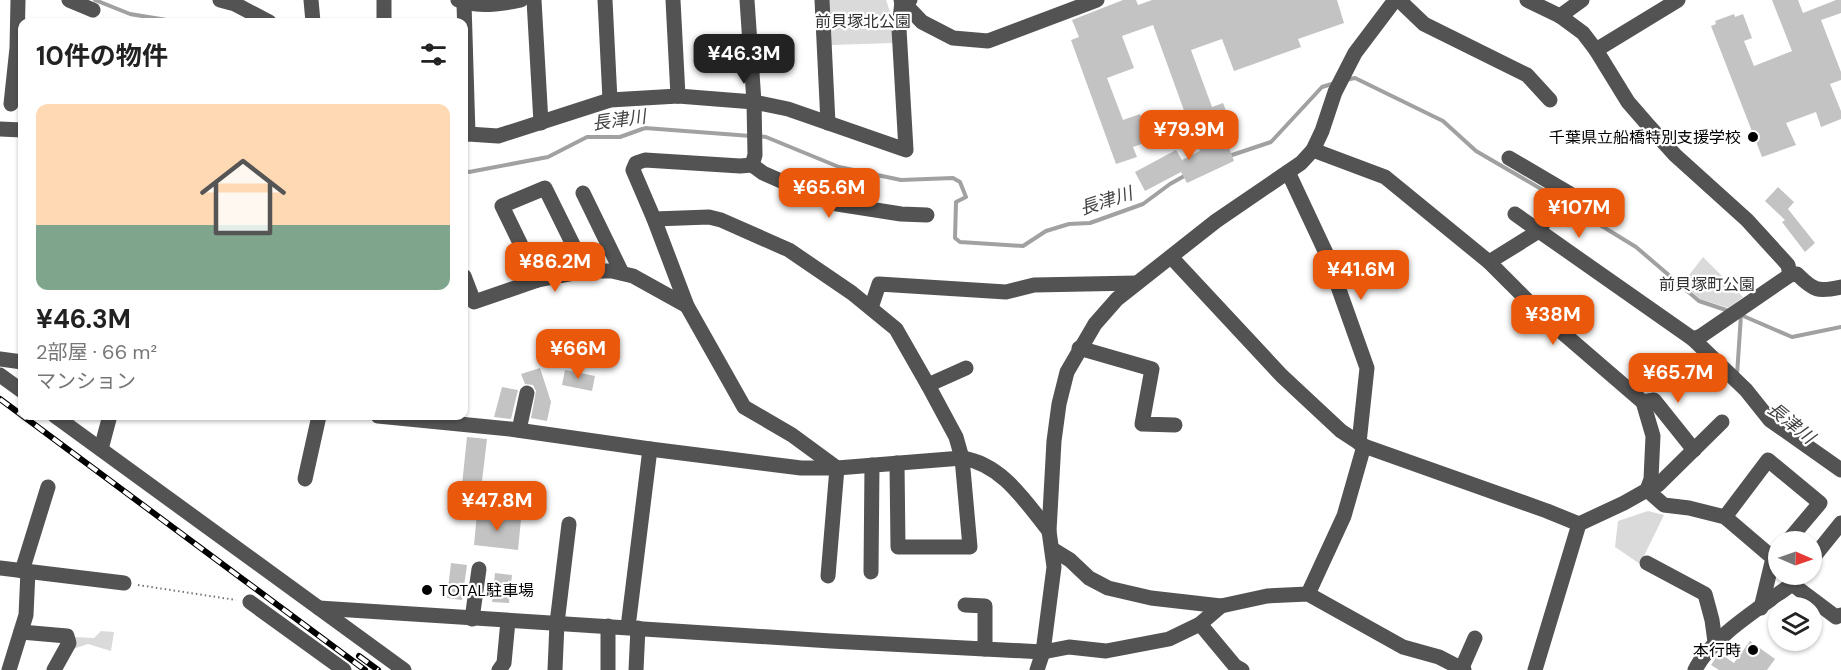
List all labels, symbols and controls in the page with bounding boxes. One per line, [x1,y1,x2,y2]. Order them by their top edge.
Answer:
park label: 前貝塚北公園 [815,11,911,32]
pin: ¥46.3M [695,34,793,85]
icon: filters [417,38,450,71]
text: 10件の物件 [36,39,168,73]
text: ¥46.3M [708,40,780,66]
water label: 長津川 [591,104,649,136]
pin: ¥79.9M [1140,110,1238,161]
text: ¥79.9M [1153,116,1225,142]
place label: 千葉県立船橋特別支援学校 [1549,127,1741,148]
marker: 千葉県立船橋特別支援学校 [1746,130,1760,144]
icon: home [189,143,297,251]
pin: ¥65.6M [780,168,878,219]
text: ¥65.6M [793,174,865,200]
water label: 長津川 [1077,181,1137,221]
pin: ¥107M [1537,188,1621,239]
text: ¥107M [1548,194,1610,220]
pin: ¥86.2M [506,242,604,293]
text: ¥86.2M [519,248,591,274]
pin: ¥41.6M [1312,250,1410,301]
text: ¥41.6M [1327,256,1395,282]
park label: 前貝塚町公園 [1659,274,1755,295]
pin: ¥38M [1517,295,1589,346]
text: ¥38M [1525,301,1581,327]
text: ¥46.3M [36,302,131,336]
pin: ¥66M [542,329,614,380]
text: ¥66M [550,335,606,361]
text: 2部屋 · 66 m² [36,339,157,365]
pin: ¥65.7M [1629,353,1727,404]
text: ¥65.7M [1643,359,1713,385]
text: マンション [36,368,136,394]
water label: 長津川 [1762,397,1821,451]
pin: ¥47.8M [448,481,546,532]
text: ¥47.8M [462,487,532,513]
north arrow [1768,531,1822,585]
map controls [1768,531,1822,651]
place label: TOTAL駐車場 [439,580,534,601]
marker: TOTAL駐車場 [420,583,434,597]
button: layers [1768,597,1822,651]
place label: 本行時 [1693,640,1741,661]
marker: 本行時 [1746,643,1760,657]

